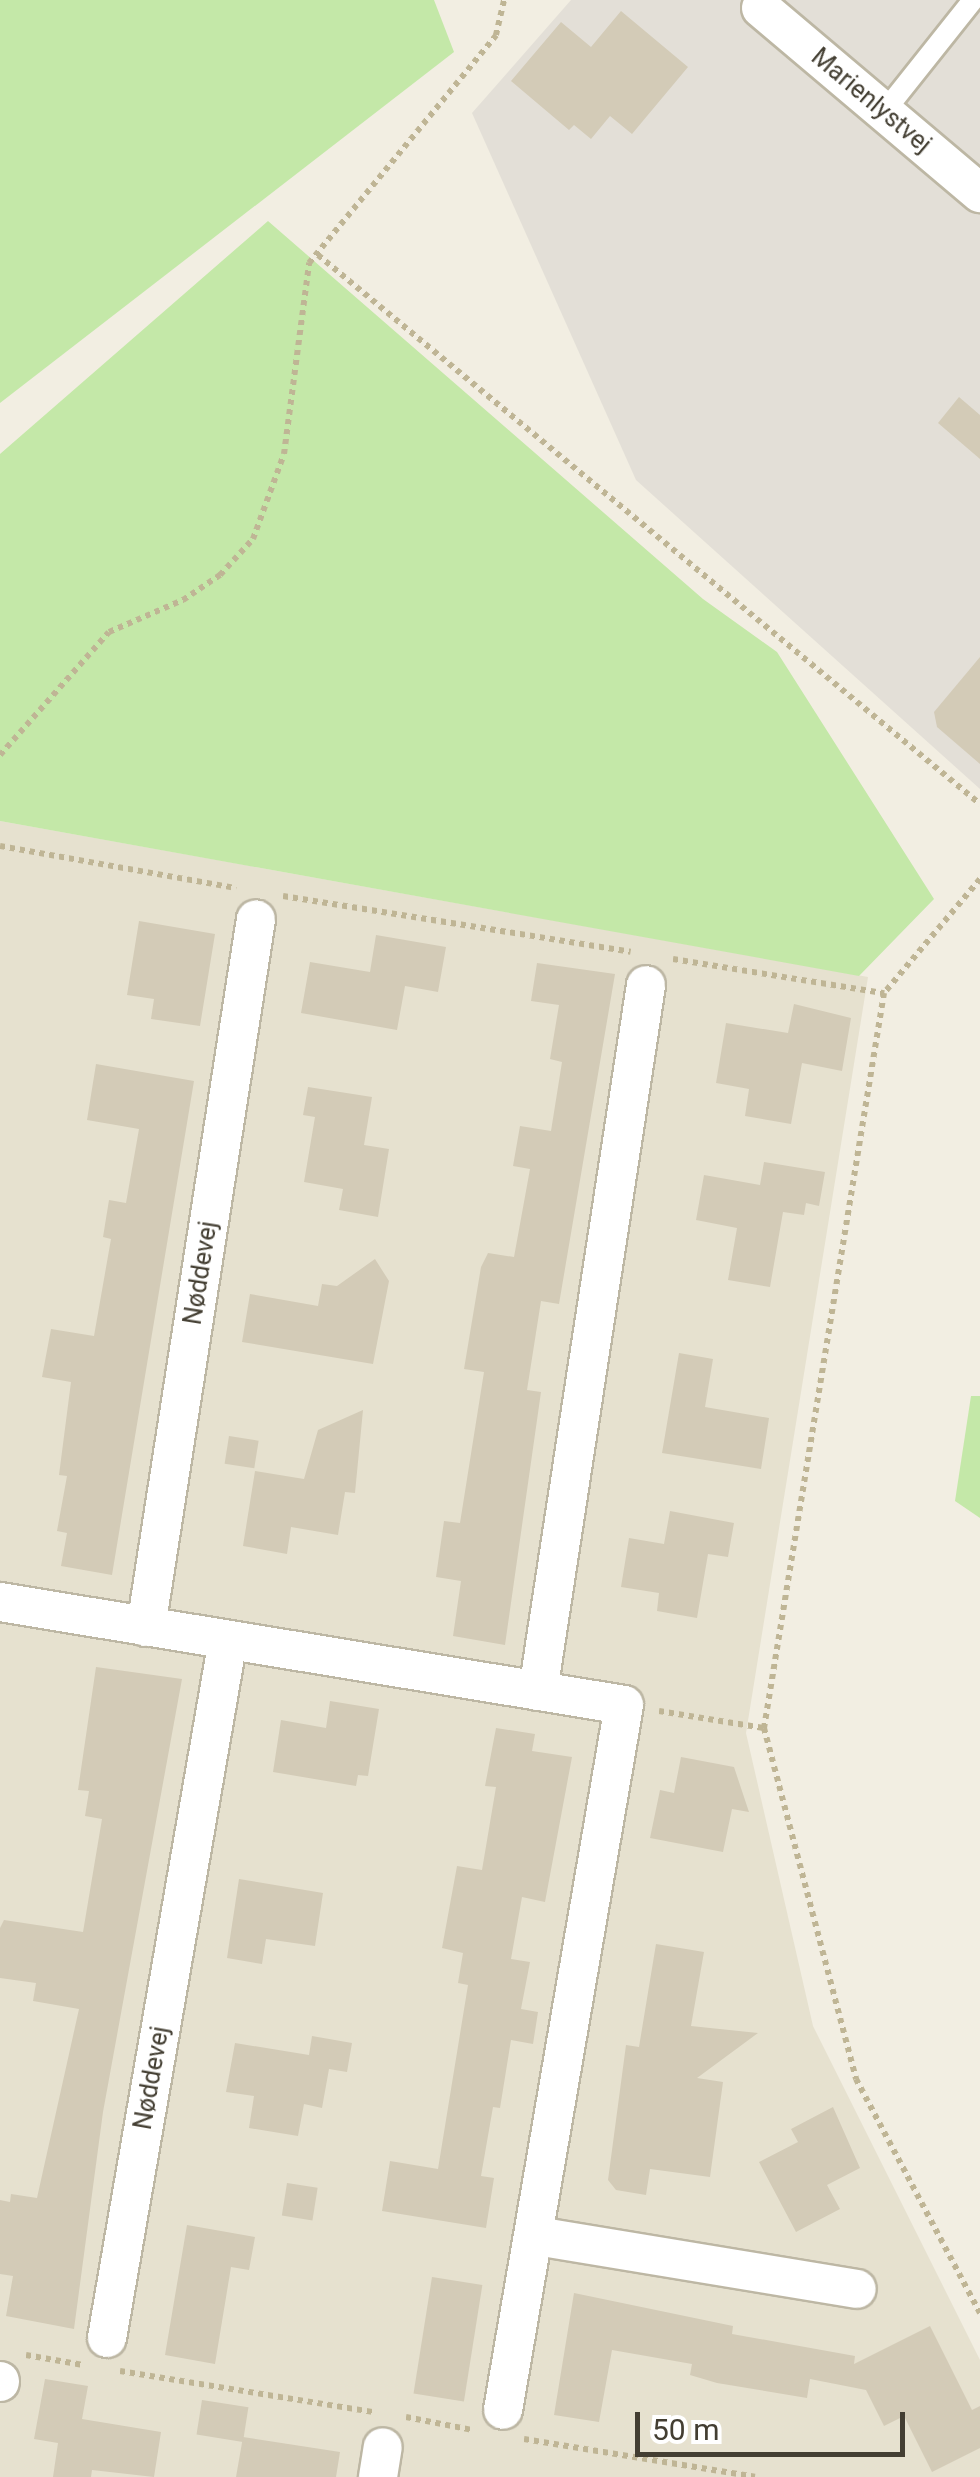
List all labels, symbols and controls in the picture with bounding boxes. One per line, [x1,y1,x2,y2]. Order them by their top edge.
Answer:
street label: Marienlystvej [805,42,937,160]
street label: Nøddevej [178,1219,224,1327]
street label: Nøddevej [128,2024,176,2132]
scale bar [640,2392,910,2454]
text: 50 m [652,2412,719,2447]

